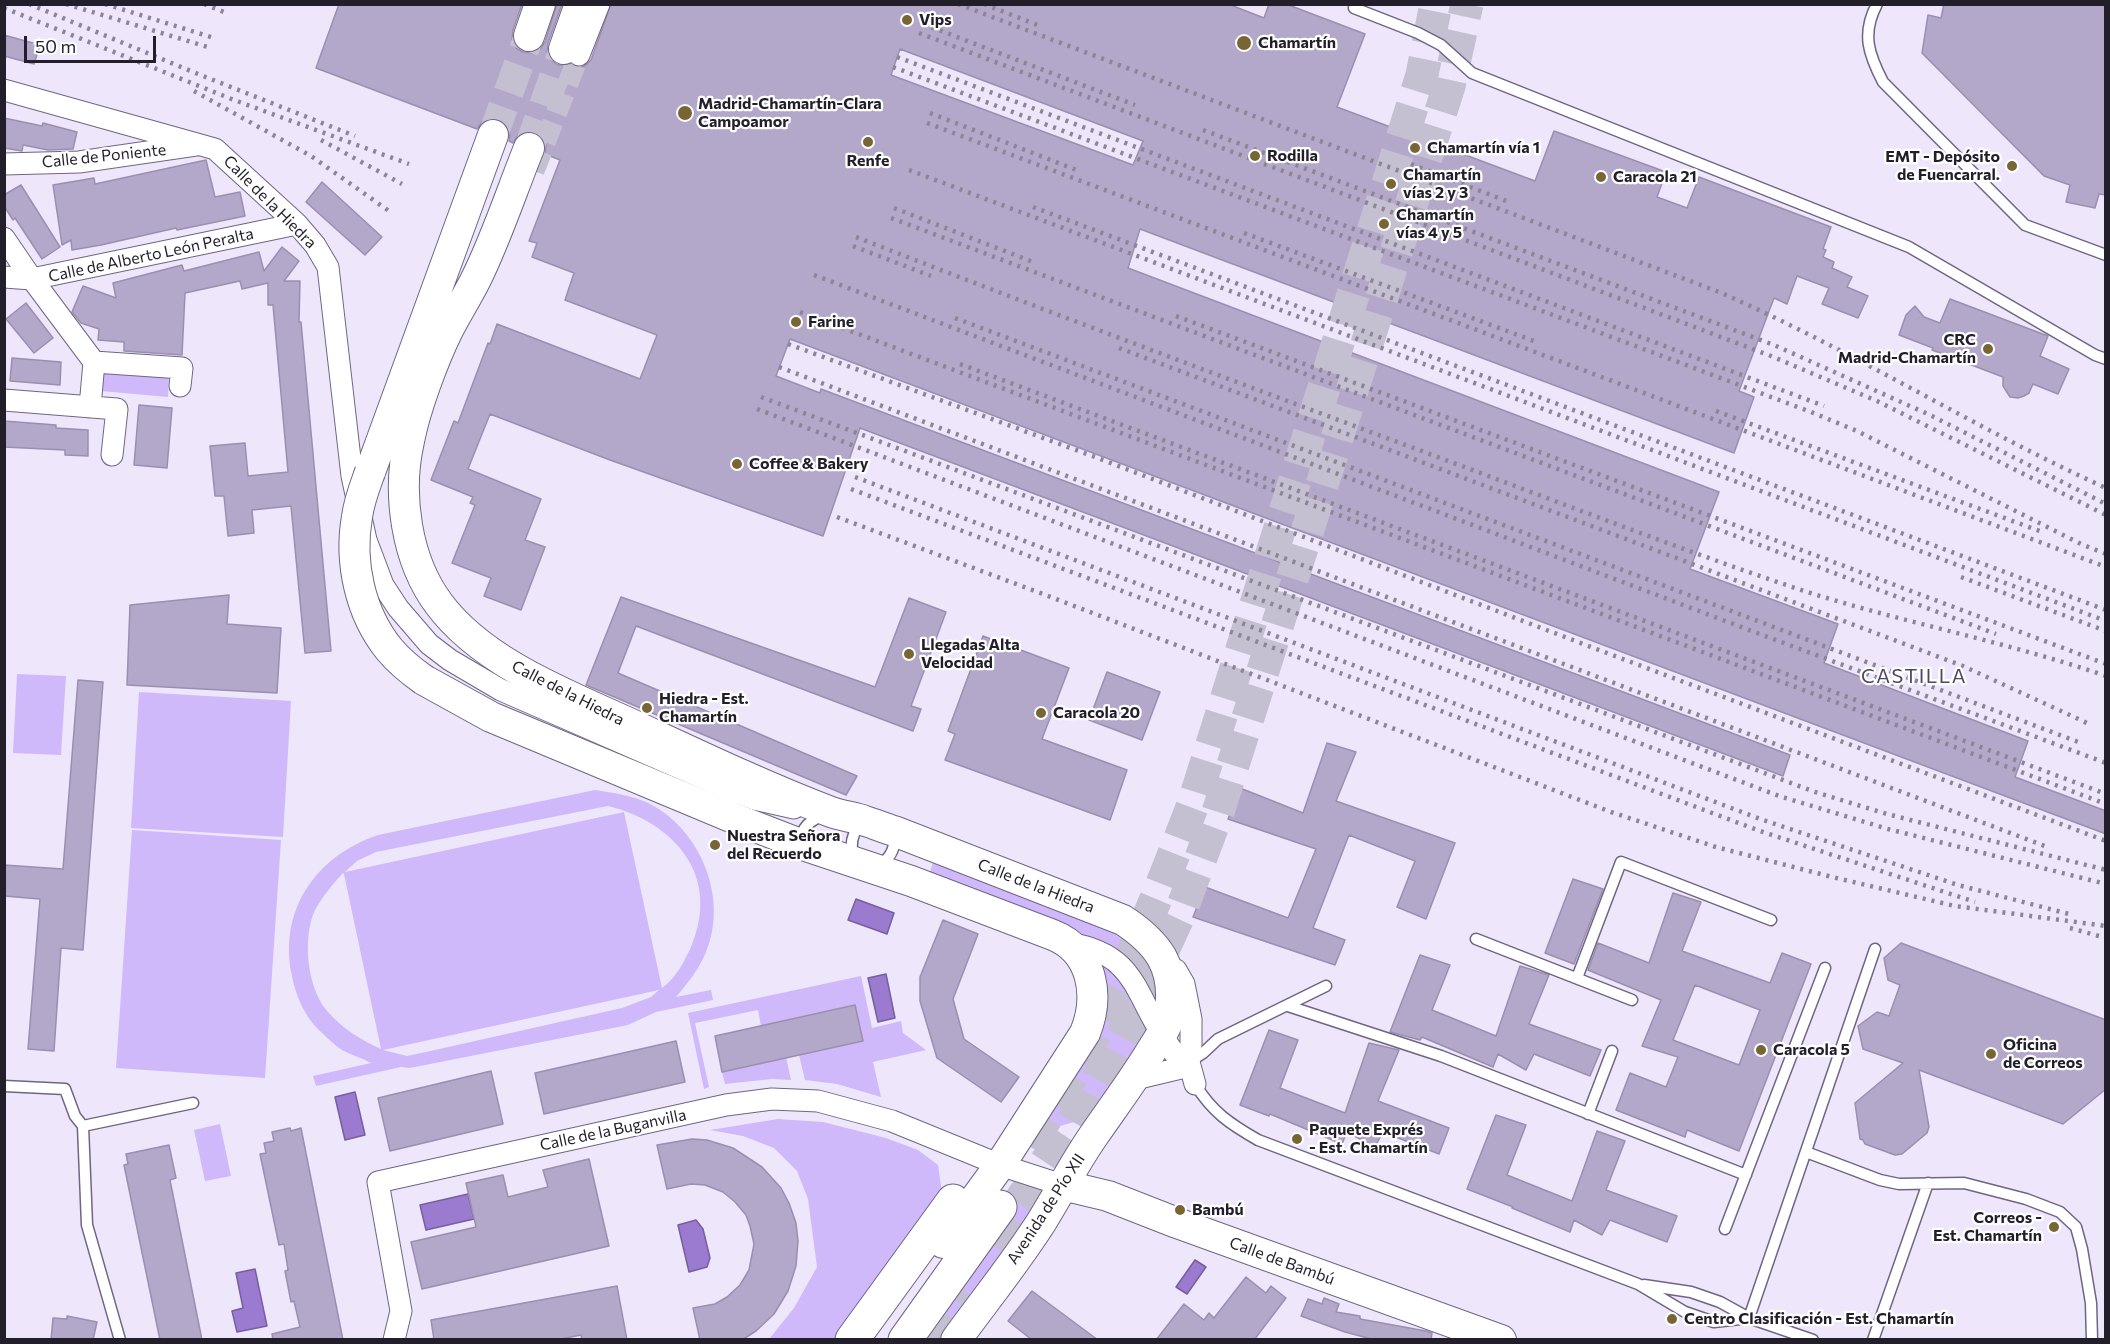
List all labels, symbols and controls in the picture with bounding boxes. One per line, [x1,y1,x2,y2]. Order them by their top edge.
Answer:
place label: Vips [919,10,952,30]
marker: Vips [900,13,914,27]
scale bar [27,24,159,62]
place label: Chamartín [1258,33,1336,53]
marker: Chamartín [1235,34,1253,52]
text: 50 m [35,35,76,57]
place label: Madrid-Chamartín-Clara Campoamor [698,94,882,132]
marker: Madrid-Chamartín-Clara Campoamor [676,104,694,122]
marker: Renfe [861,135,875,149]
place label: Chamartín vía 1 [1427,138,1540,158]
street label: Calle de Poniente [41,140,167,172]
marker: Chamartín vía 1 [1408,141,1422,155]
place label: Rodilla [1267,146,1318,166]
place label: EMT - Depósito de Fuencarral. [1885,147,2000,185]
marker: Rodilla [1248,149,1262,163]
place label: Renfe [847,151,889,171]
street label: Calle de la Hiedra [220,152,320,252]
marker: EMT - Depósito de Fuencarral. [2005,159,2019,173]
place label: Chamartín vías 2 y 3 [1403,165,1481,203]
place label: Caracola 21 [1613,167,1697,187]
marker: Caracola 21 [1594,170,1608,184]
marker: Chamartín vías 2 y 3 [1384,177,1398,191]
place label: Chamartín vías 4 y 5 [1396,205,1474,243]
marker: Chamartín vías 4 y 5 [1377,217,1391,231]
street label: Calle de Alberto León Peralta [47,224,255,286]
place label: Farine [808,312,854,332]
marker: Farine [789,315,803,329]
place label: CRC Madrid-Chamartín [1838,330,1976,368]
marker: CRC Madrid-Chamartín [1981,342,1995,356]
place label: Coffee & Bakery [749,454,869,474]
marker: Coffee & Bakery [730,457,744,471]
place label: Llegadas Alta Velocidad [921,635,1020,673]
marker: Llegadas Alta Velocidad [902,647,916,661]
street label: Calle de la Hiedra [509,656,627,730]
district label: CASTILLA [1861,664,1967,688]
place label: Hiedra - Est. Chamartín [659,689,749,727]
marker: Hiedra - Est. Chamartín [640,701,654,715]
place label: Caracola 20 [1053,703,1140,723]
marker: Caracola 20 [1034,706,1048,720]
place label: Nuestra Señora del Recuerdo [727,826,840,864]
marker: Nuestra Señora del Recuerdo [708,838,722,852]
street label: Calle de la Hiedra [975,855,1097,917]
place label: Oficina de Correos [2003,1035,2083,1073]
place label: Caracola 5 [1773,1040,1850,1060]
marker: Caracola 5 [1754,1043,1768,1057]
marker: Oficina de Correos [1984,1047,1998,1061]
street label: Calle de la Buganvilla [538,1105,688,1155]
place label: Paquete Exprés - Est. Chamartín [1309,1120,1428,1158]
marker: Paquete Exprés - Est. Chamartín [1290,1132,1304,1146]
street label: Avenida de Pío XII [1003,1150,1089,1268]
place label: Bambú [1192,1200,1244,1220]
marker: Bambú [1173,1203,1187,1217]
place label: Correos - Est. Chamartín [1933,1208,2042,1246]
marker: Correos - Est. Chamartín [2047,1220,2061,1234]
street label: Calle de Bambú [1227,1233,1337,1289]
place label: Centro Clasificación - Est. Chamartín [1684,1309,1954,1329]
marker: Centro Clasificación - Est. Chamartín [1665,1312,1679,1326]

